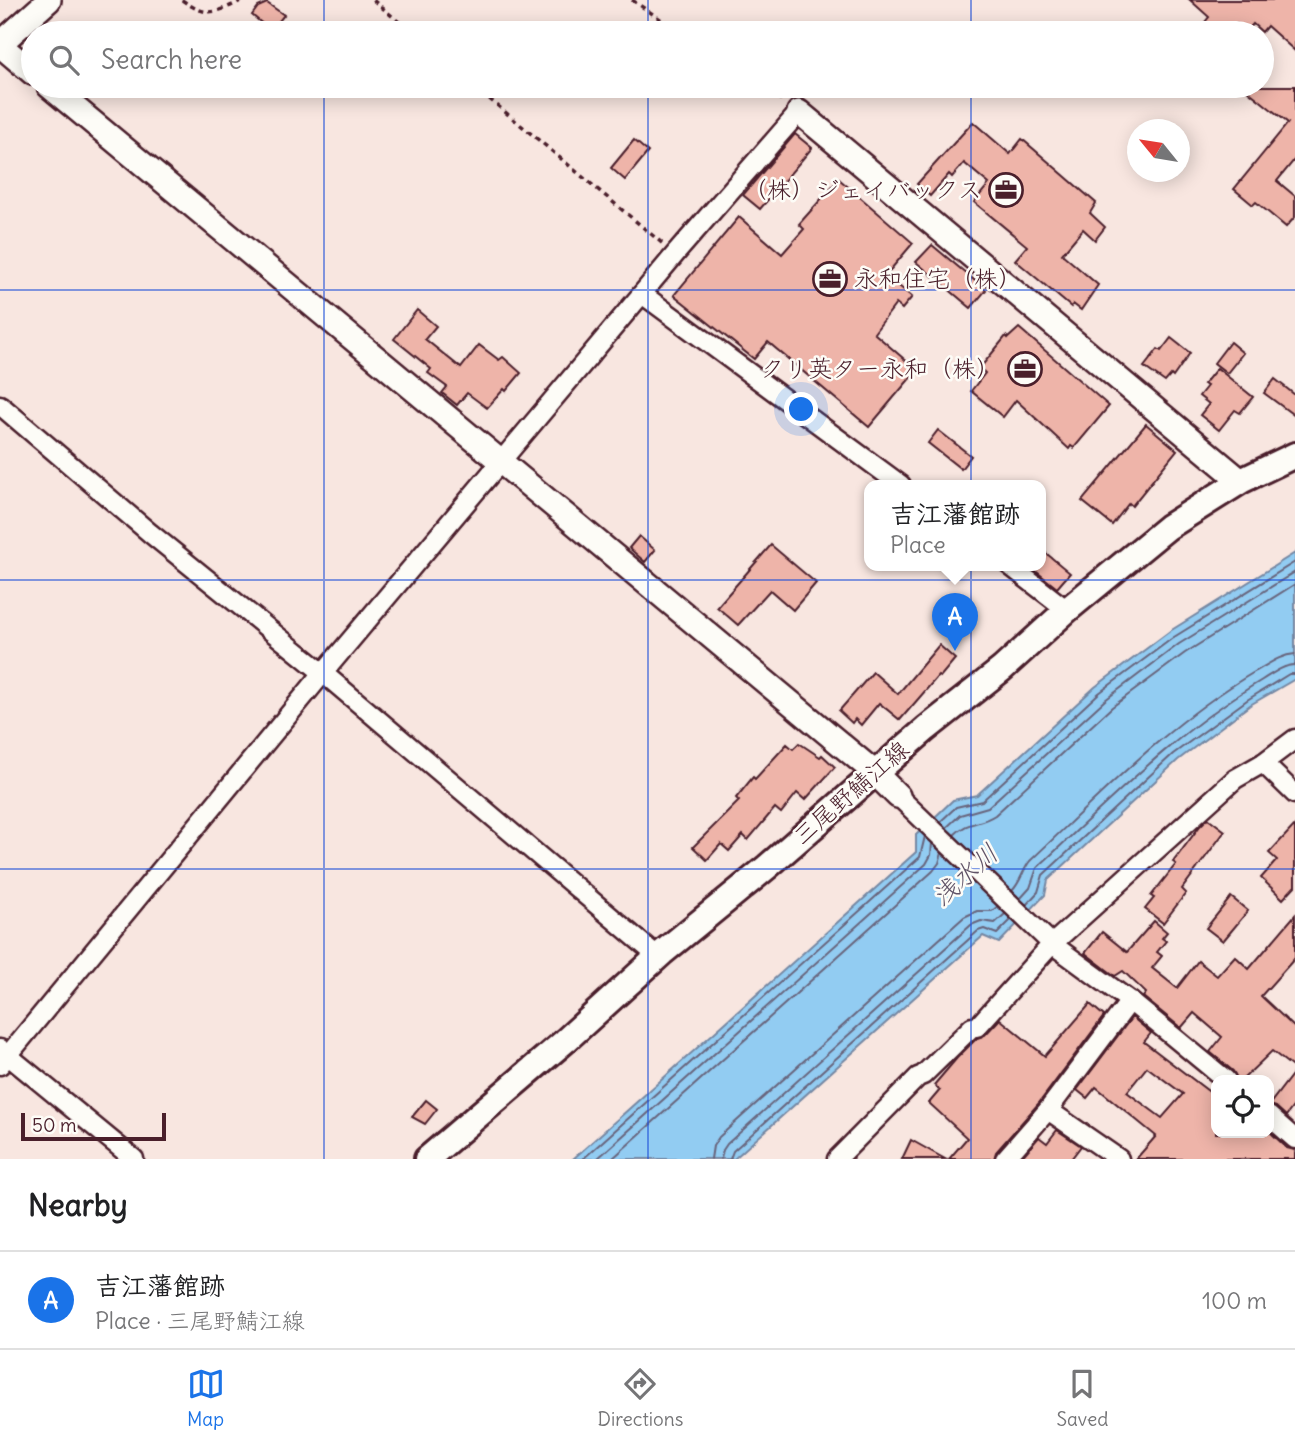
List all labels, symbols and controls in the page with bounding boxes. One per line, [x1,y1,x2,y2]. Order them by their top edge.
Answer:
search box [21,21,1274,98]
icon: search [45,41,83,79]
text: Search here [101,43,242,76]
north arrow [1127,119,1190,182]
office icon: （株）ジェイバックス [987,171,1025,209]
place label: （株）ジェイバックス [743,174,982,204]
office icon: 永和住宅（株） [811,260,849,298]
place label: 永和住宅（株） [854,263,1022,293]
office icon: クリ英ター永和（株） [1006,350,1044,388]
place label: クリ英ター永和（株） [760,353,1000,383]
your location [784,392,818,426]
popup [864,480,1046,571]
text: 吉江藩館跡 [890,497,1020,530]
text: Place [890,530,946,559]
pin: A [932,593,978,651]
street label: 三尾野鯖江線 [786,734,915,851]
water label: 浅水川 [925,836,1005,913]
map controls [1211,1075,1274,1138]
button: locate [1211,1075,1274,1138]
scale bar [21,1110,166,1142]
text: 50 m [32,1113,77,1137]
text: Nearby [28,1186,128,1224]
text: 吉江藩館跡 [95,1269,225,1302]
text: A [44,1286,58,1315]
text: 100 m [1202,1286,1267,1315]
text: Place · 三尾野鯖江線 [95,1306,305,1335]
tab: Map [187,1365,225,1431]
tab: Directions [598,1365,683,1431]
tab: Saved [1056,1365,1108,1431]

